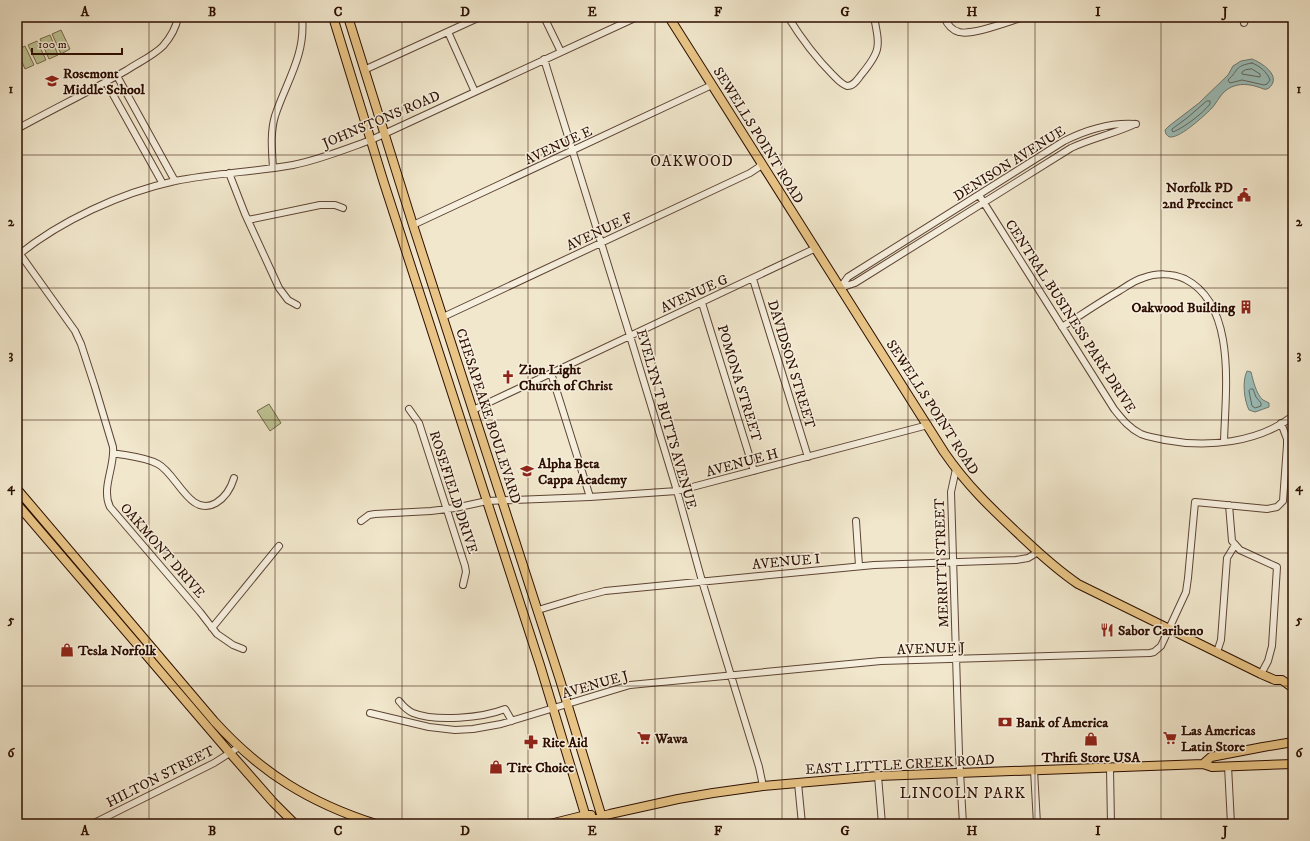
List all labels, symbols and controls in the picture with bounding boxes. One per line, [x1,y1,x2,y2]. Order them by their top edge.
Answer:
text: A [80,4,90,20]
text: B [208,4,216,20]
text: C [334,4,343,20]
text: D [460,4,470,20]
text: E [587,4,597,20]
text: F [714,4,723,20]
text: G [840,4,850,20]
text: H [967,4,978,20]
text: I [1095,4,1101,20]
text: J [1220,4,1228,21]
scale bar [32,30,122,56]
text: 100 m [38,37,67,52]
street label: SEWELLS POINT ROAD [709,64,808,207]
place label: Rosemont Middle School [63,65,146,99]
school or university icon: Rosemont Middle School [44,73,60,89]
text: 1 [9,81,14,97]
text: 1 [1297,81,1302,97]
street label: JOHNSTONS ROAD [318,87,443,154]
street label: AVENUE E [522,122,595,169]
street label: DENISON AVENUE [950,122,1069,206]
district label: OAKWOOD [650,152,734,171]
place label: Norfolk PD 2nd Precinct [1162,179,1234,213]
public building icon: Norfolk PD 2nd Precinct [1236,187,1252,203]
street label: AVENUE F [563,209,636,255]
text: 2 [8,214,15,230]
text: 2 [1296,214,1303,230]
street label: CENTRAL BUSINESS PARK DRIVE [1001,216,1140,417]
street label: AVENUE G [658,270,731,317]
street label: DAVIDSON STREET [763,298,819,431]
place label: Oakwood Building [1132,299,1236,317]
building icon: Oakwood Building [1238,299,1254,315]
street label: POMONA STREET [713,323,765,444]
street label: CHESAPEAKE BOULEVARD [451,326,525,506]
street label: EVELYN T BUTTS AVENUE [632,327,700,511]
street label: SEWELLS POINT ROAD [882,337,983,479]
text: 3 [9,347,14,363]
text: 3 [1297,347,1302,363]
place label: Zion Light Church of Christ [519,361,613,395]
church icon: Zion Light Church of Christ [500,369,516,385]
street label: ROSEFIELD DRIVE [425,429,481,556]
street label: AVENUE H [704,445,781,481]
place label: Alpha Beta Cappa Academy [537,455,627,489]
school or university icon: Alpha Beta Cappa Academy [519,463,535,479]
text: 4 [6,479,15,496]
text: 4 [1294,479,1303,496]
street label: MERRITT STREET [931,498,953,628]
street label: OAKMONT DRIVE [116,499,209,602]
street label: AVENUE I [751,550,821,574]
text: 5 [7,612,15,628]
text: 5 [1295,612,1303,628]
restaurant icon: Sabor Caribeno [1099,622,1115,638]
place label: Sabor Caribeno [1118,622,1204,640]
street label: AVENUE J [897,639,966,659]
shop icon: Tesla Norfolk [59,642,75,658]
place label: Tesla Norfolk [77,642,157,660]
street label: AVENUE J [560,667,631,703]
bank icon: Bank of America [997,714,1013,730]
place label: Bank of America [1016,714,1109,732]
place label: Las Americas Latin Store [1181,722,1256,756]
supermarket icon: Wawa [636,730,652,746]
place label: Wawa [654,730,689,748]
supermarket icon: Las Americas Latin Store [1162,730,1178,746]
shop icon: Thrift Store USA [1083,731,1099,747]
pharmacy icon: Rite Aid [523,734,539,750]
place label: Rite Aid [542,734,589,752]
street label: HILTON STREET [103,742,218,812]
text: 6 [8,745,16,761]
text: 6 [1296,745,1304,761]
place label: Thrift Store USA [1041,749,1141,767]
street label: EAST LITTLE CREEK ROAD [805,751,995,779]
shop icon: Tire Choice [488,759,504,775]
place label: Tire Choice [506,759,574,777]
district label: LINCOLN PARK [900,784,1026,803]
text: A [80,823,90,839]
text: B [208,823,216,839]
text: C [334,823,343,839]
text: D [460,823,470,839]
text: E [587,823,597,839]
text: F [714,823,723,839]
text: G [840,823,850,839]
text: H [967,823,978,839]
text: I [1095,823,1101,839]
text: J [1220,823,1228,840]

